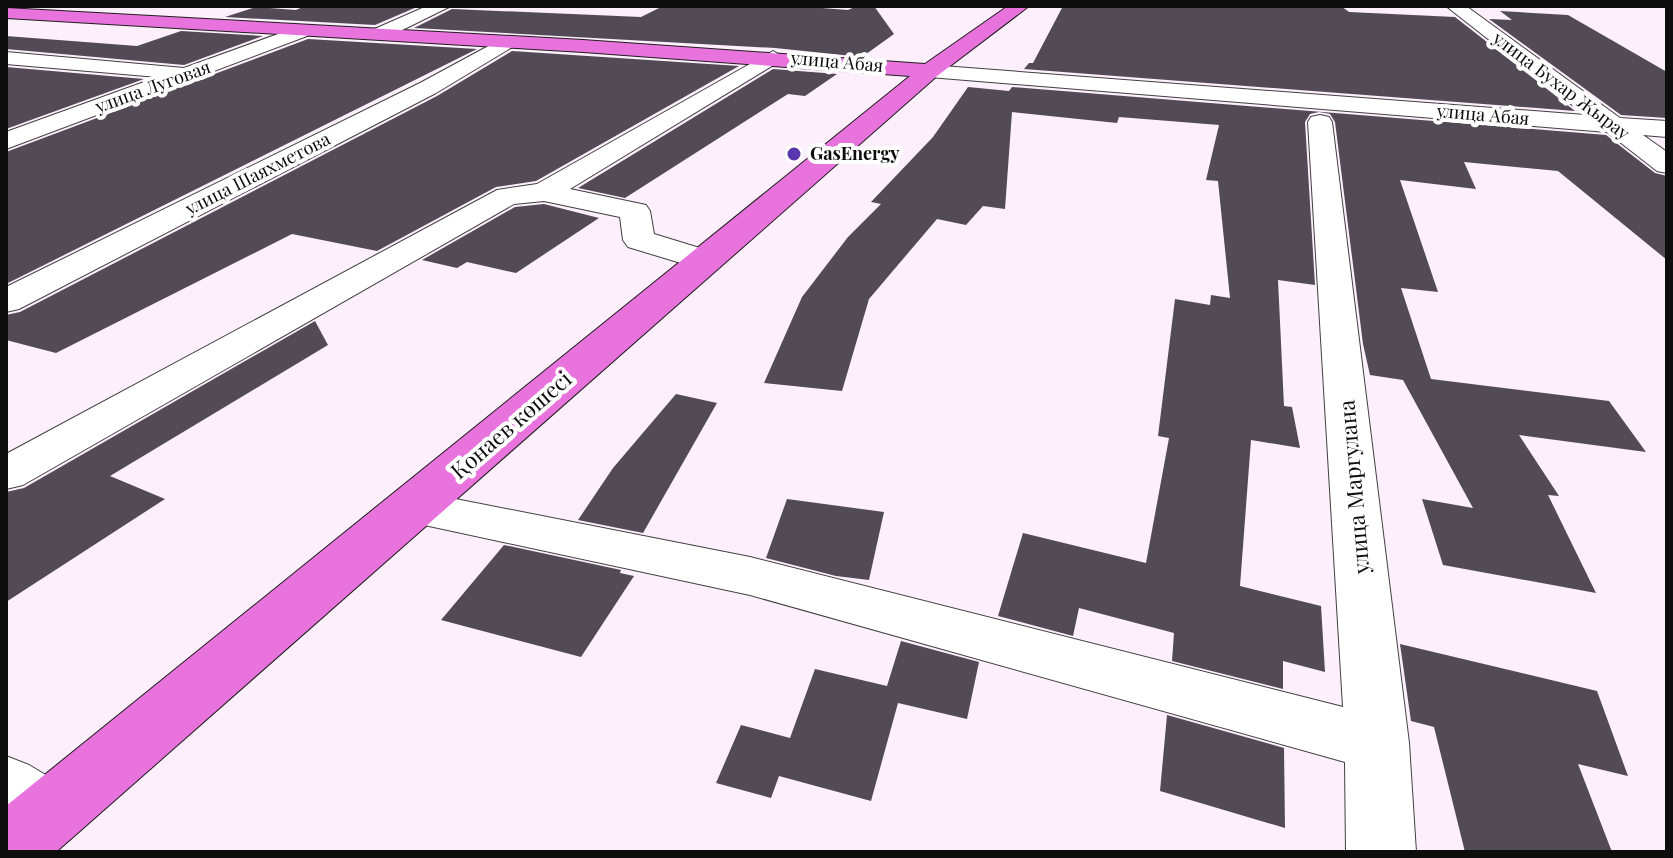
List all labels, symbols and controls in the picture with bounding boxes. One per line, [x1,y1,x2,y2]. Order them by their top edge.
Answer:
street label: улица Бухар Жырау [1487,25,1635,145]
street label: улица Абая [789,45,885,77]
street label: улица Луговая [91,54,214,118]
street label: улица Абая [1435,98,1531,130]
street label: улица Шаяхметова [180,126,334,220]
place label: GasEnergy [810,141,900,165]
marker: GasEnergy [785,145,803,163]
street label: Қонаев көшесі [443,363,577,485]
street label: улица Маргулана [1330,399,1376,576]

